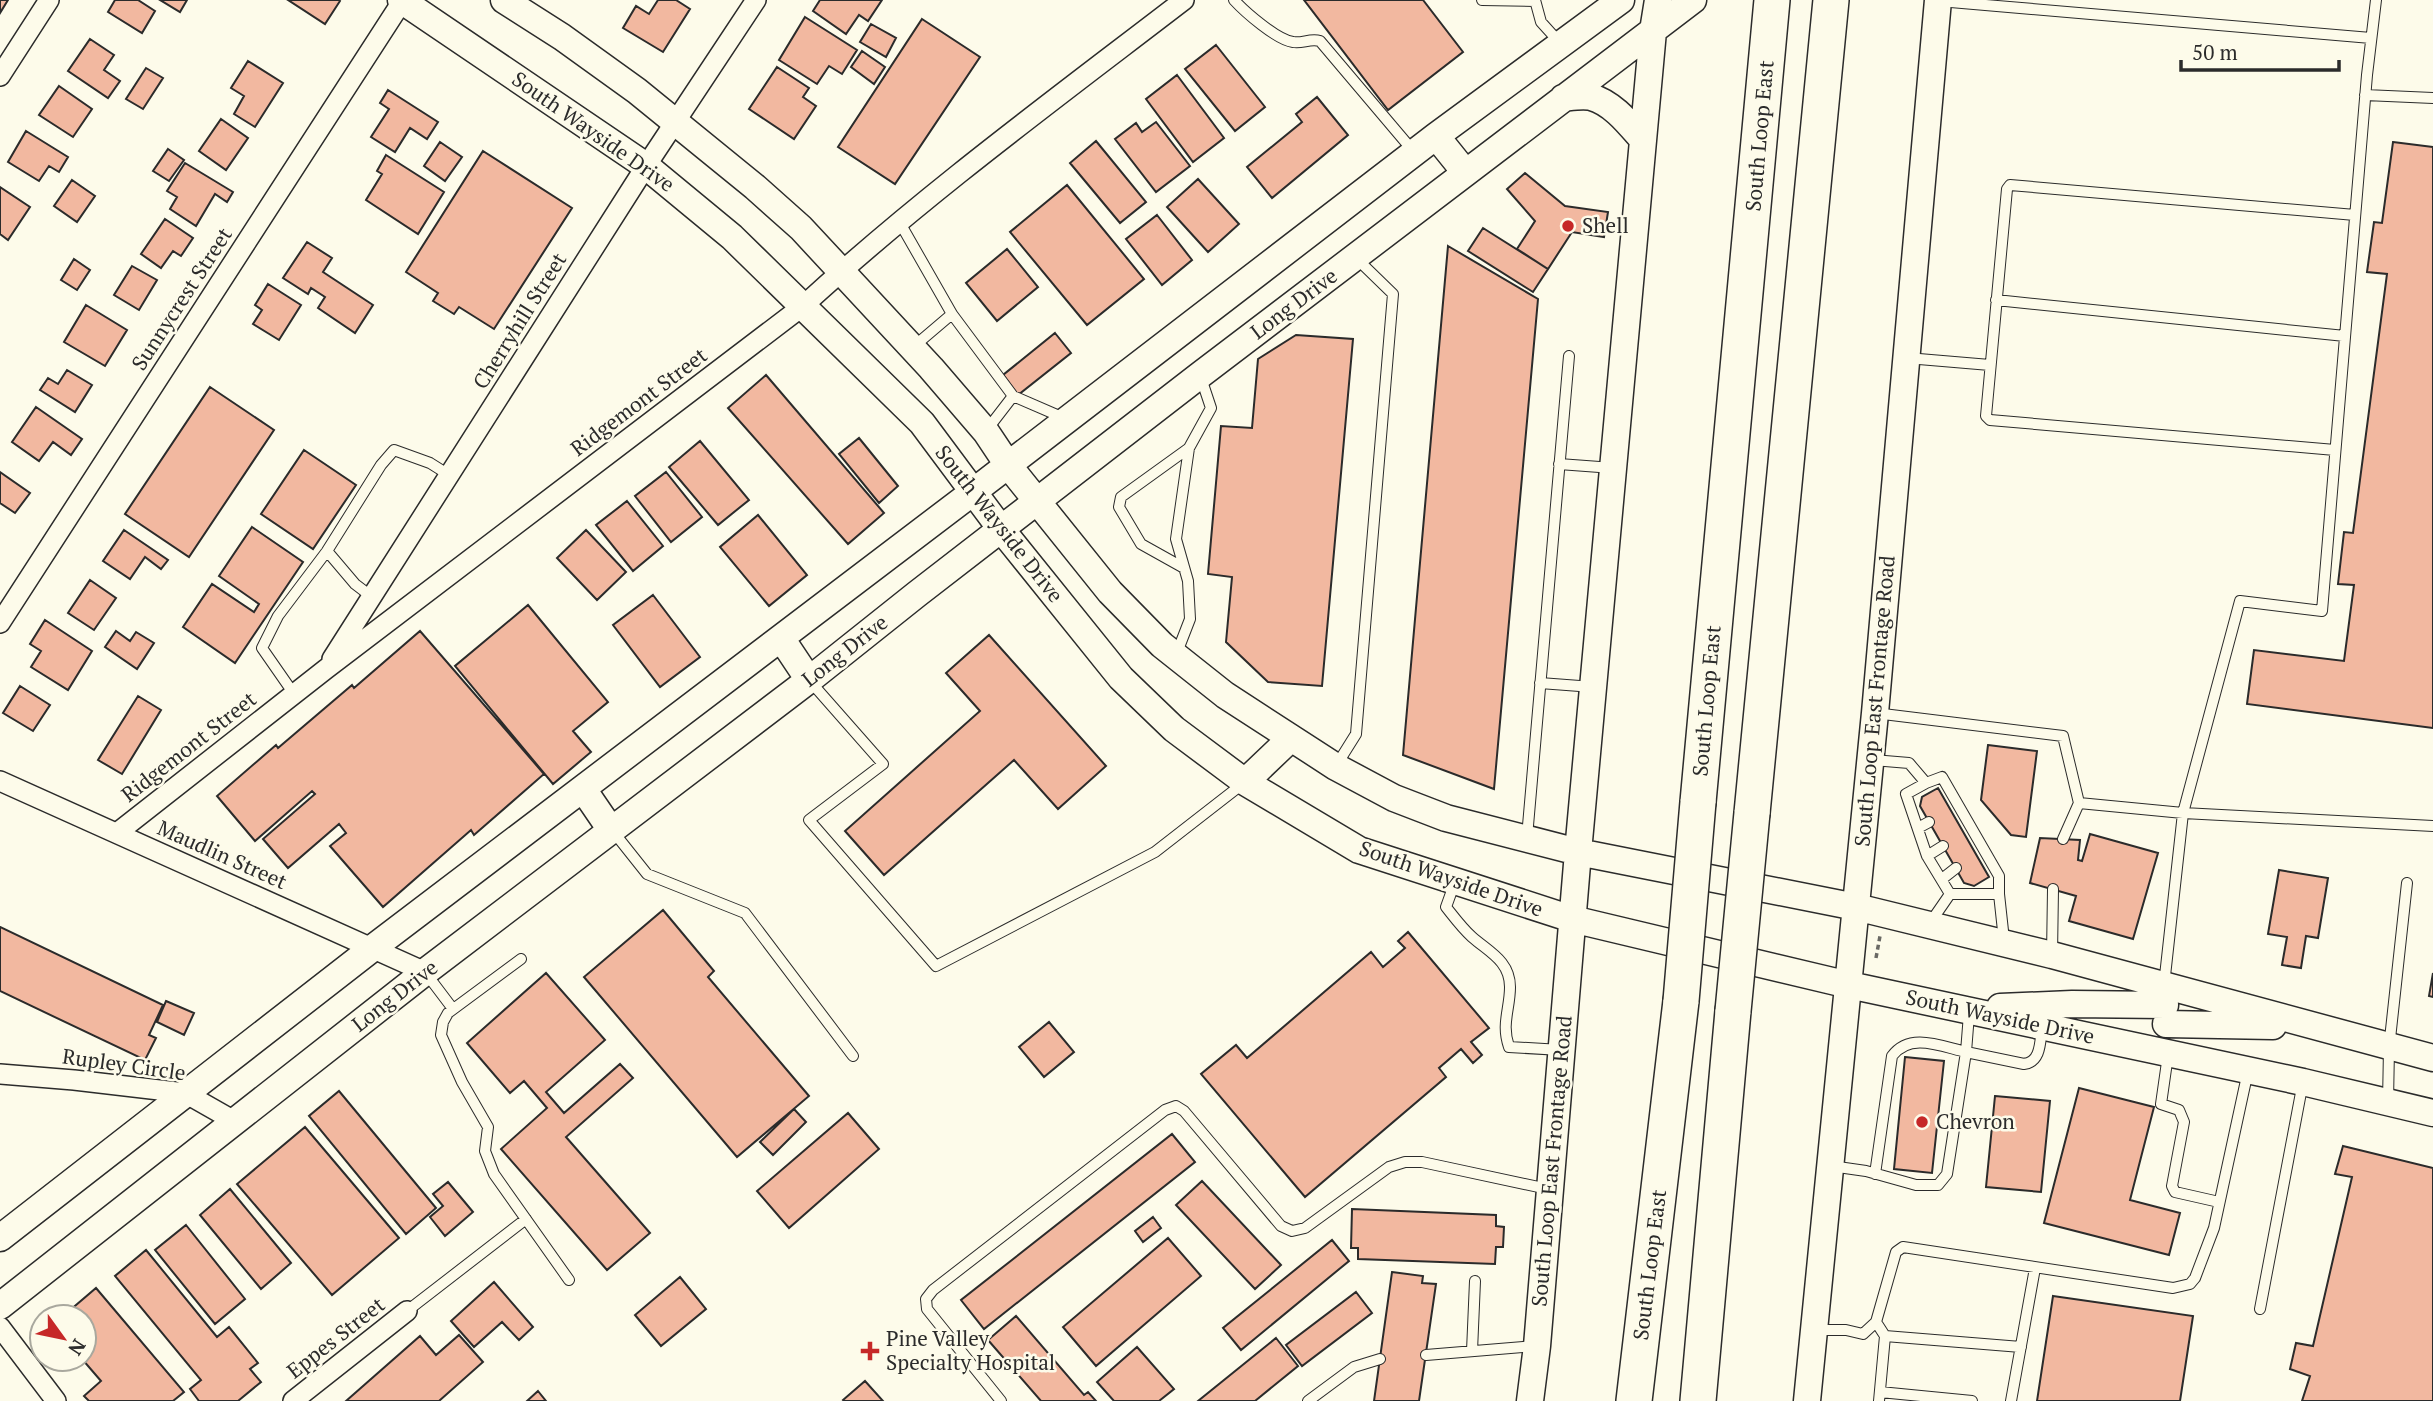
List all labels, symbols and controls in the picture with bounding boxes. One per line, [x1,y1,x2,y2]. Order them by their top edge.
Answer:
scale bar [2181,28,2338,72]
text: 50 m [2192,38,2238,66]
street label: South Loop East [1738,59,1780,213]
street label: South Wayside Drive [507,65,680,198]
place label: Shell [1582,211,1629,239]
marker: Shell [1560,218,1576,234]
street label: Sunnycrest Street [125,222,238,375]
street label: Cherryhill Street [466,247,572,394]
street label: Long Drive [1244,261,1342,345]
street label: Ridgemont Street [564,341,713,462]
street label: South Wayside Drive [930,439,1070,608]
street label: South Loop East Frontage Road [1847,554,1901,848]
street label: Long Drive [796,608,893,693]
street label: South Loop East [1685,624,1727,778]
street label: Ridgemont Street [115,685,262,808]
street label: Maudlin Street [153,813,292,895]
street label: South Wayside Drive [1356,833,1547,923]
street label: Long Drive [346,953,443,1038]
street label: South Wayside Drive [1903,982,2097,1050]
street label: South Loop East Frontage Road [1524,1014,1578,1308]
street label: Rupley Circle [61,1042,188,1087]
place label: Chevron [1936,1107,2015,1135]
marker: Chevron [1914,1114,1930,1130]
street label: South Loop East [1626,1188,1672,1342]
street label: Eppes Street [281,1290,390,1384]
north arrow [28,1303,98,1373]
place label: Pine Valley Specialty Hospital [886,1324,1055,1376]
text: N [63,1335,92,1361]
marker: Pine Valley Specialty Hospital [860,1341,880,1361]

